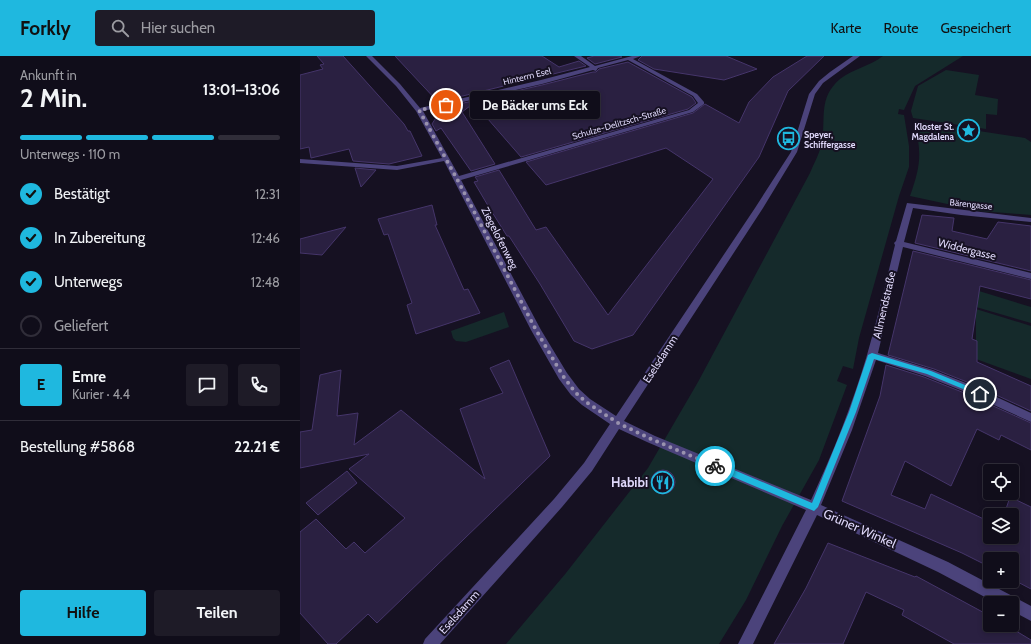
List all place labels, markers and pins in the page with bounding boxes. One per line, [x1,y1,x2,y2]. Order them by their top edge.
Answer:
pin [429,88,463,122]
callout: De Bäcker ums Eck [470,91,600,119]
place icon: Kloster St. Magdalena [956,118,982,144]
place label: Kloster St. Magdalena [912,121,955,142]
bus stop icon: Speyer, Schiffergasse [775,126,801,152]
place label: Speyer, Schiffergasse [804,129,856,150]
pin [963,377,997,411]
restaurant icon: Habibi [650,469,676,495]
place label: Habibi [611,474,648,490]

